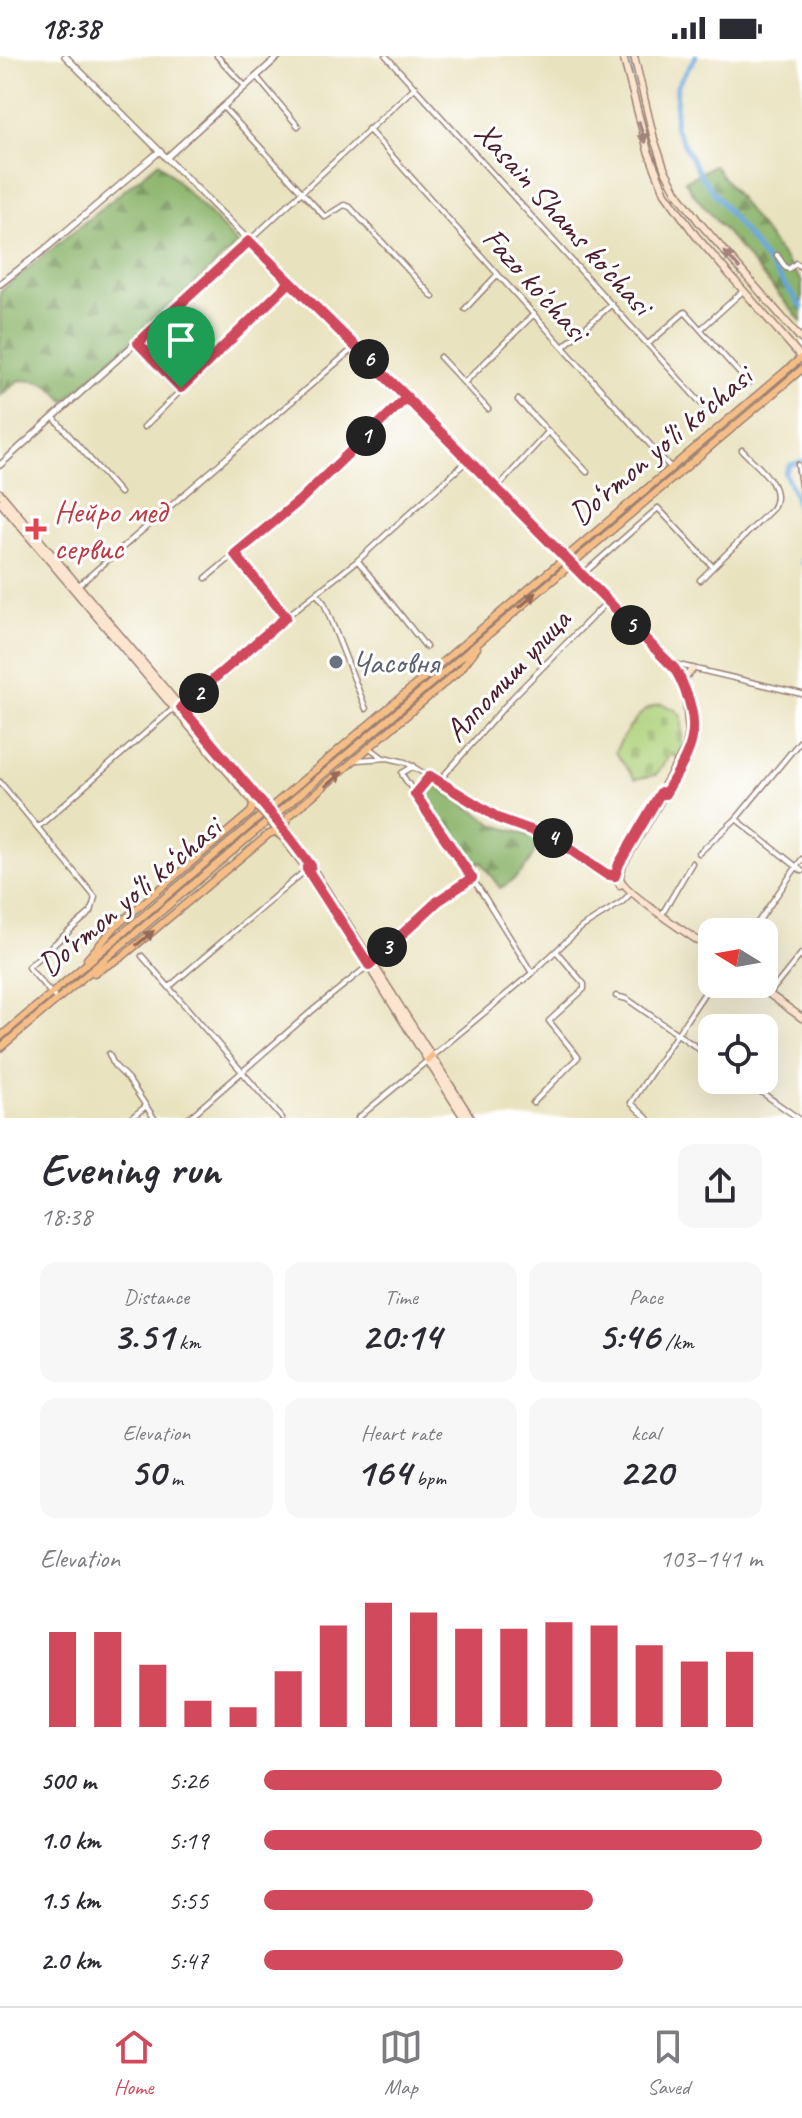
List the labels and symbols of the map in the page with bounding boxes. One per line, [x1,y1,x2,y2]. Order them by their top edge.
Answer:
street label: Xasain Shams ko'chasi [466,113,664,327]
one-way arrow [637,119,649,144]
street label: Fazo ko'chasi [473,219,600,353]
one-way arrow [724,250,741,270]
pin [147,306,215,388]
pin: 6 [349,339,389,379]
street label: Do‘rmon yo‘li ko‘chasi [560,354,764,534]
pin: 1 [346,416,386,456]
place label: Нейро мед сервис [54,491,170,569]
marker: Нейро мед сервис [25,518,47,540]
one-way arrow [518,592,538,610]
street label: Алпомиш улица [435,599,581,751]
pin: 5 [611,605,651,645]
place label: Часовня [352,642,441,683]
marker: Часовня [327,653,345,671]
pin: 2 [179,673,219,713]
one-way arrow [324,771,344,788]
street label: Do‘rmon yo‘li ko‘chasi [29,805,233,985]
pin: 4 [533,818,573,858]
north arrow [698,918,778,998]
pin: 3 [367,927,407,967]
one-way arrow [135,930,155,947]

